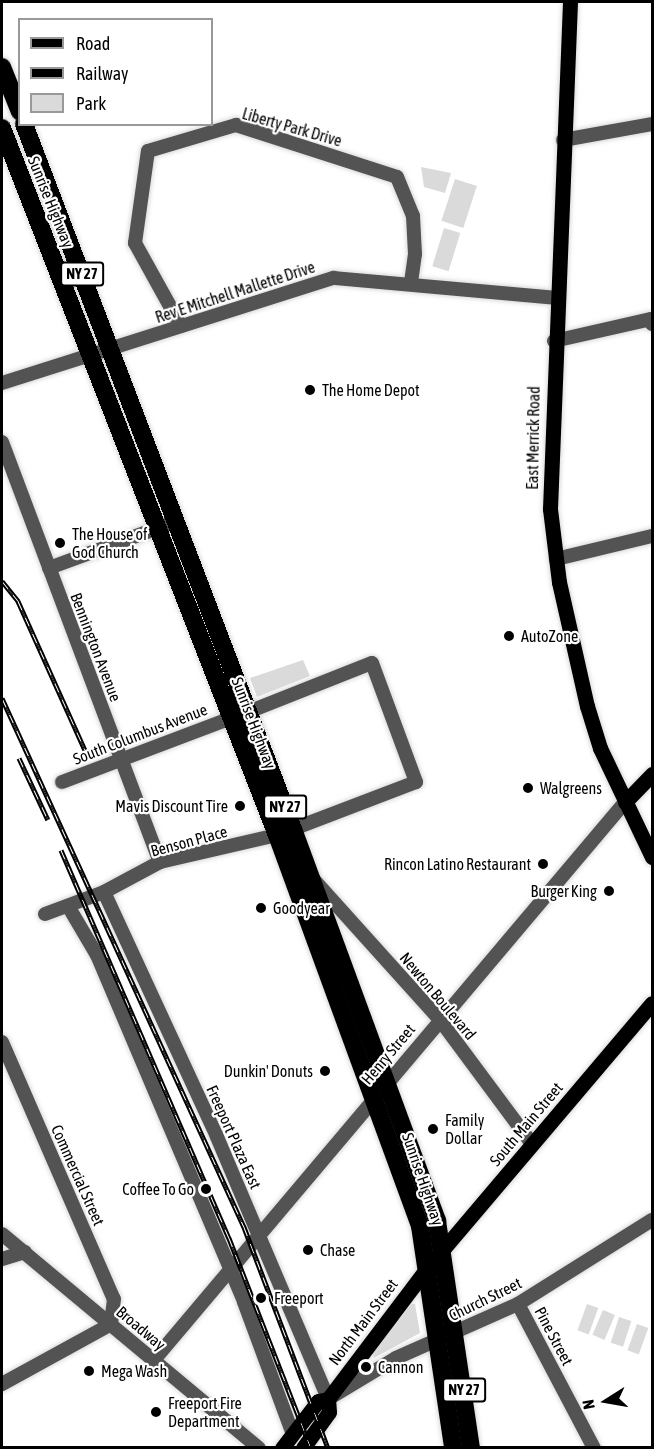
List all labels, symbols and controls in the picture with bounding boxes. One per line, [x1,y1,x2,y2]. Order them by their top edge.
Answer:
legend [18,18,213,126]
text: Road [76,33,110,54]
text: Railway [76,63,128,84]
text: Park [76,93,106,114]
street label: Liberty Park Drive [240,104,344,150]
street label: Sunrise Highway [24,154,78,250]
street label: Rev E Mitchell Mallette Drive [153,257,317,327]
road number: NY 27 [60,262,104,286]
place label: The Home Depot [322,380,420,400]
marker: The Home Depot [303,383,317,397]
street label: East Merrick Road [522,386,544,490]
place label: The House of God Church [72,524,148,562]
marker: The House of God Church [53,536,67,550]
street label: Bennington Avenue [66,590,126,704]
place label: AutoZone [521,626,578,646]
marker: AutoZone [502,629,516,643]
street label: Sunrise Highway [228,674,280,772]
street label: South Columbus Avenue [70,700,210,768]
place label: Walgreens [540,778,602,798]
marker: Walgreens [521,781,535,795]
road number: NY 27 [262,795,308,819]
place label: Mavis Discount Tire [115,796,228,816]
marker: Mavis Discount Tire [233,799,247,813]
street label: Benson Place [149,822,229,860]
place label: Rincon Latino Restaurant [384,854,531,874]
marker: Rincon Latino Restaurant [536,857,550,871]
place label: Burger King [531,881,597,901]
marker: Burger King [602,884,616,898]
place label: Goodyear [273,898,330,918]
marker: Goodyear [254,901,268,915]
street label: Newton Boulevard [396,948,480,1044]
street label: Henry Street [357,1020,419,1088]
place label: Dunkin' Donuts [224,1061,313,1081]
marker: Dunkin' Donuts [318,1064,332,1078]
street label: South Main Street [485,1078,567,1170]
street label: Freeport Plaza East [203,1082,265,1192]
place label: Family Dollar [445,1110,484,1148]
street label: Commercial Street [47,1122,109,1228]
marker: Family Dollar [426,1122,440,1136]
street label: Sunrise Highway [398,1130,448,1228]
place label: Coffee To Go [122,1179,194,1199]
marker: Coffee To Go [199,1182,213,1196]
place label: Chase [320,1240,355,1260]
marker: Chase [301,1243,315,1257]
street label: Church Street [446,1273,524,1325]
street label: North Main Street [324,1275,402,1369]
place label: Freeport [274,1288,324,1308]
marker: Freeport [252,1289,270,1307]
street label: Broadway [113,1302,169,1354]
street label: Pine Street [531,1303,577,1369]
place label: Cannon [378,1357,423,1377]
marker: Cannon [359,1360,373,1374]
place label: Mega Wash [101,1361,167,1381]
marker: Mega Wash [82,1364,96,1378]
north arrow [576,1371,636,1431]
road number: NY 27 [442,1378,486,1402]
place label: Freeport Fire Department [168,1393,242,1431]
text: N [579,1398,598,1411]
marker: Freeport Fire Department [149,1405,163,1419]

